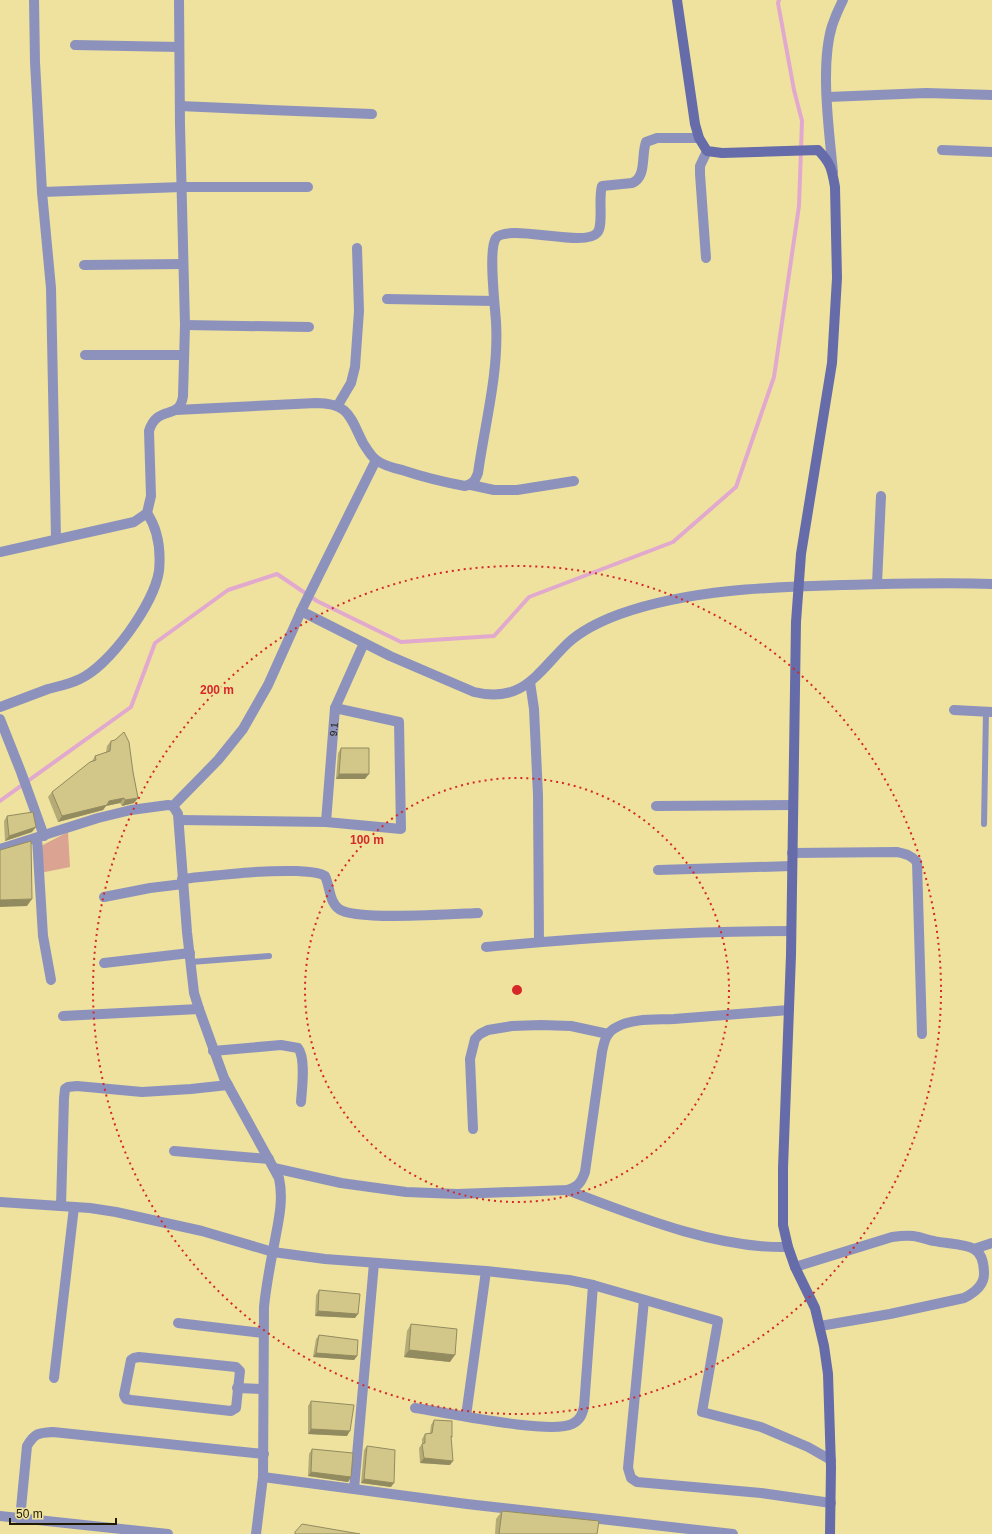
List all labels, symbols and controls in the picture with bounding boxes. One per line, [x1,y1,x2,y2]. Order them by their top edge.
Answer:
text: 200 m [200,683,234,697]
street label: 9.1 [327,721,339,737]
text: 100 m [350,833,384,847]
centre of rings [510,983,524,997]
scale bar [10,1500,116,1526]
text: 50 m [16,1507,43,1521]

